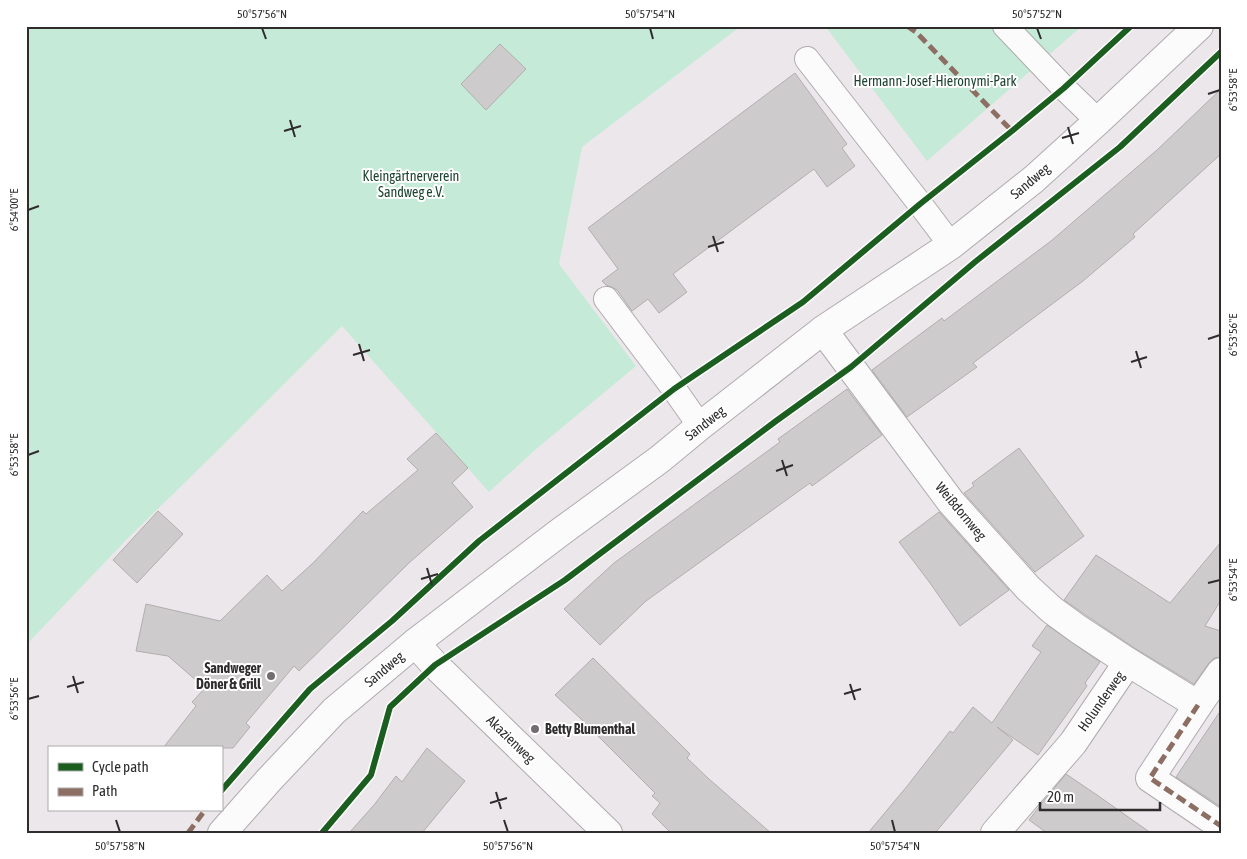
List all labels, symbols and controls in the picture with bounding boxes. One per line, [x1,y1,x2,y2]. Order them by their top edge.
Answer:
text: 50°57'56"N [237,7,287,21]
text: 50°57'54"N [625,7,675,21]
text: 50°57'52"N [1012,7,1062,21]
text: 6°53'58"E [1226,69,1240,111]
park label: Hermann-Josef-Hieronymi-Park [853,73,1017,89]
street label: Sandweg [1007,160,1053,202]
park label: Kleingärtnerverein Sandweg e.V. [363,168,459,200]
text: 6°54'00"E [7,189,21,231]
text: 6°53'56"E [1226,314,1240,356]
street label: Sandweg [682,402,728,444]
text: 6°53'58"E [7,434,21,476]
street label: Weißdornweg [932,479,990,543]
text: 6°53'54"E [1226,559,1240,601]
street label: Sandweg [361,648,407,690]
place label: Sandweger Döner & Grill [196,660,262,692]
street label: Holunderweg [1074,668,1128,734]
marker: Sandweger Döner & Grill [265,670,277,682]
text: 6°53'56"E [7,678,21,720]
street label: Akazienweg [483,712,539,766]
place label: Betty Blumenthal [545,721,635,737]
marker: Betty Blumenthal [529,723,541,735]
legend [48,746,222,812]
text: Cycle path [92,758,149,775]
scale bar [1040,779,1160,811]
text: Path [92,782,118,799]
text: 20 m [1047,788,1074,805]
text: 50°57'58"N [95,839,145,853]
text: 50°57'56"N [483,839,533,853]
text: 50°57'54"N [870,839,920,853]

